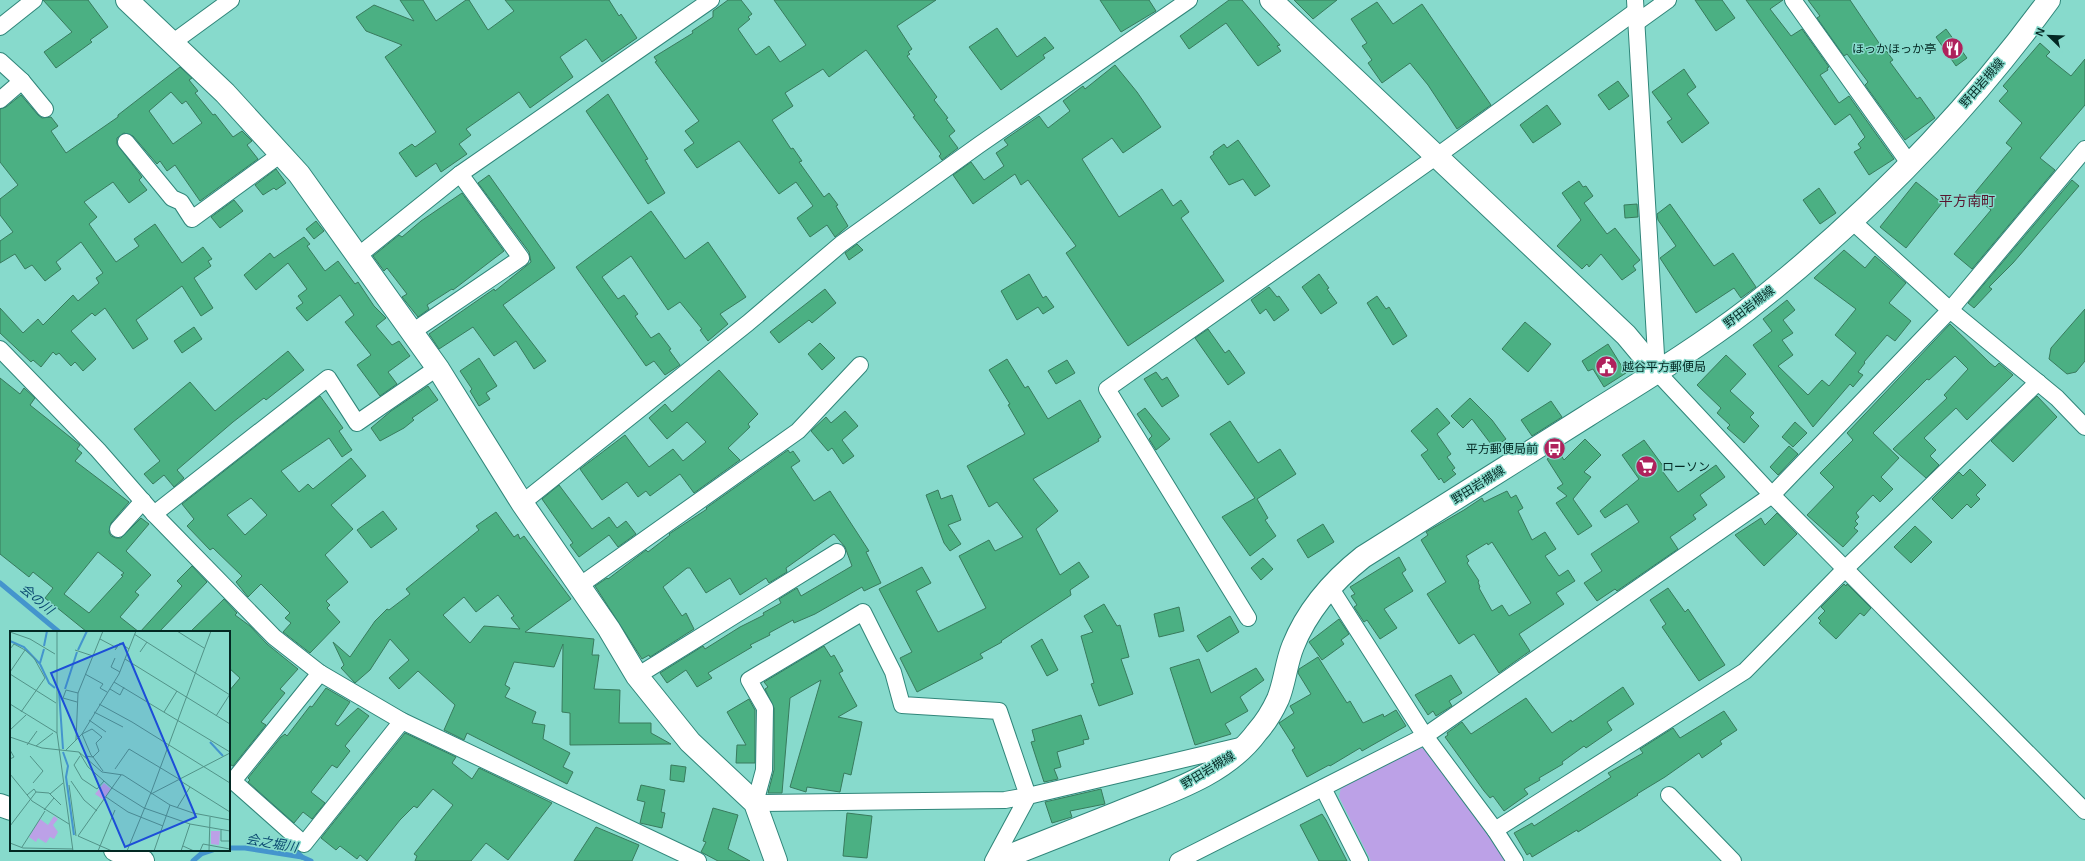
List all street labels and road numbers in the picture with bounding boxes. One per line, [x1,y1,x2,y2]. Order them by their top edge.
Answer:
street label: 野田岩槻線 [1957,56,2007,110]
street label: 野田岩槻線 [1721,283,1777,331]
street label: 野田岩槻線 [1449,463,1507,507]
street label: 野田岩槻線 [1179,749,1237,791]

